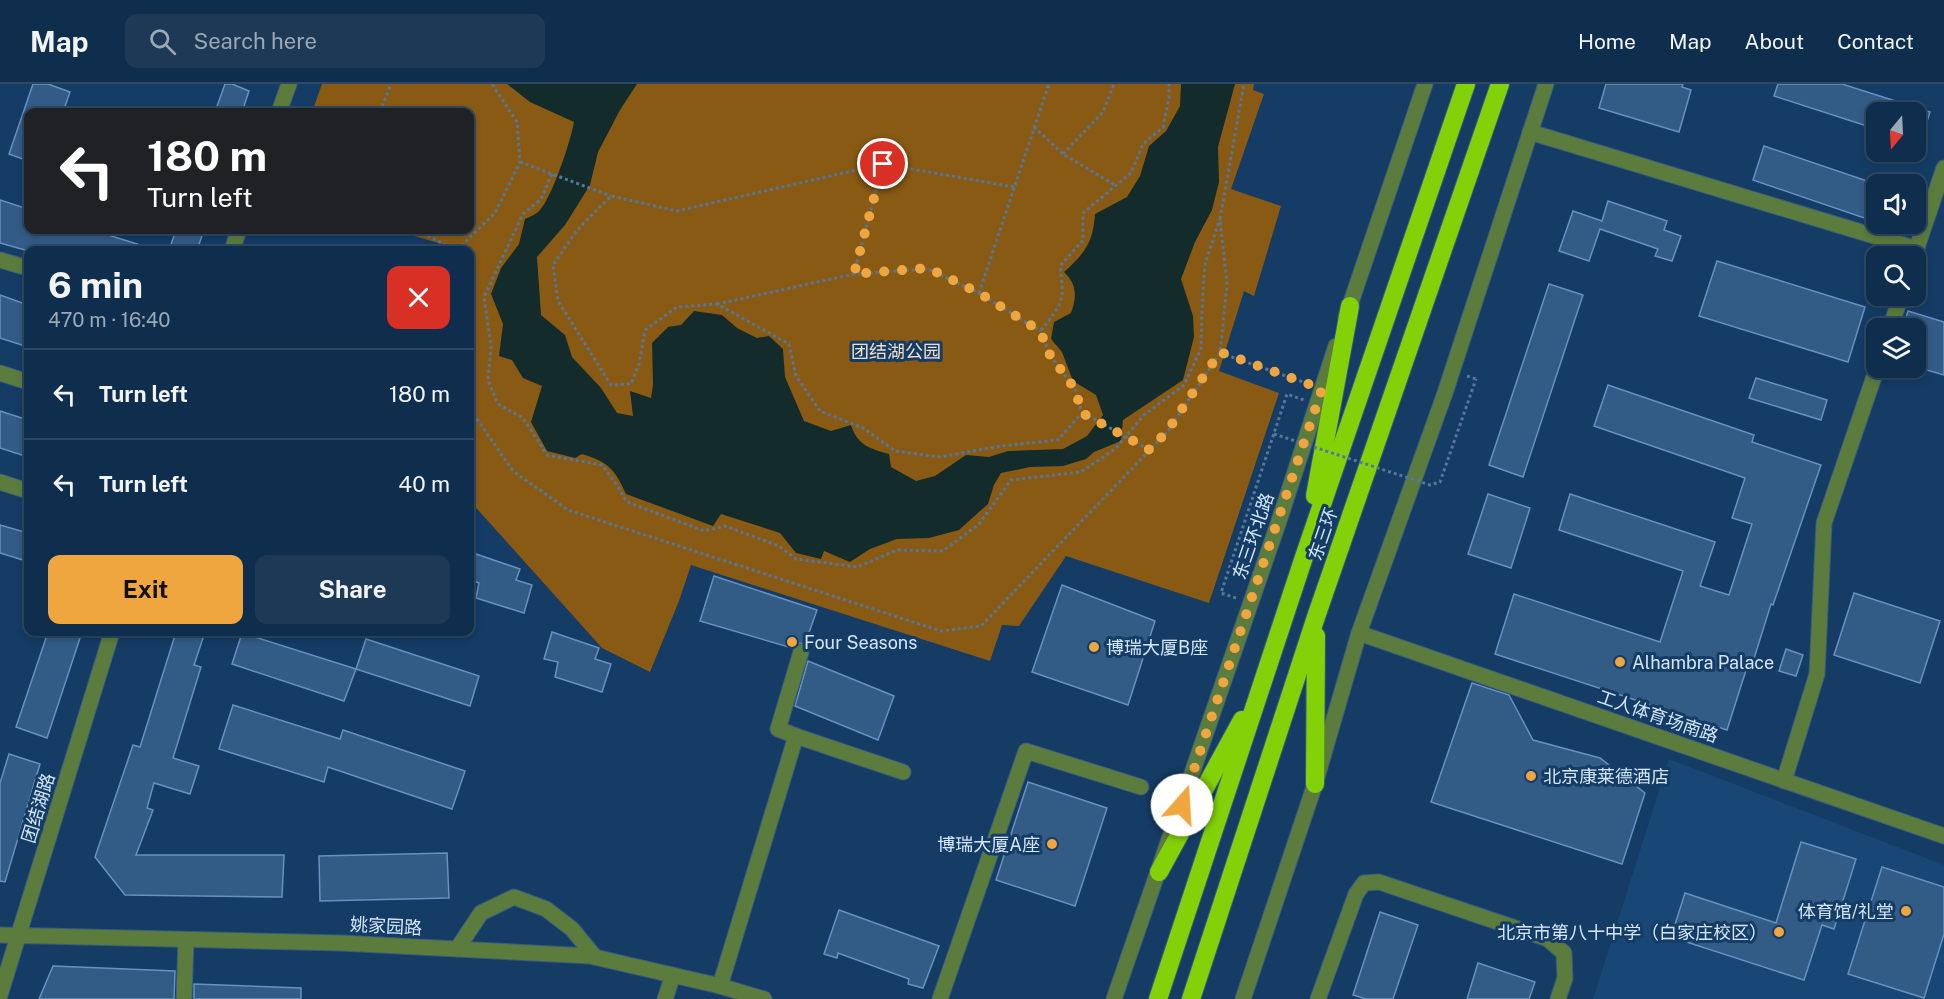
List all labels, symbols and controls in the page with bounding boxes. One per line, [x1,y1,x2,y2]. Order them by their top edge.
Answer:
search box [125,14,545,68]
text: Map [30,25,89,58]
icon: search [146,25,179,58]
text: Search here [194,28,317,54]
text: Home [1578,29,1636,54]
text: Map [1669,29,1712,54]
text: About [1745,29,1804,54]
text: Contact [1837,29,1914,54]
north arrow [1866,102,1926,162]
map controls [1866,102,1926,378]
text: 180 m [147,131,267,180]
icon: left [48,132,126,210]
pin [857,138,908,189]
icon: arrive [866,147,899,180]
button: sound [1866,174,1926,234]
text: Turn left [147,181,253,213]
button: search [1866,246,1926,306]
text: 6 min [48,264,143,306]
button: close [387,266,450,329]
text: 470 m · 16:40 [48,308,171,332]
button: layers [1866,318,1926,378]
park label: 团结湖公园 [851,341,941,362]
icon: left [48,378,81,411]
text: Turn left [99,381,188,407]
text: 180 m [389,381,450,407]
icon: left [48,468,81,501]
text: Turn left [99,471,188,497]
text: 40 m [398,471,450,497]
street label: 东三环北路 [1228,490,1278,582]
street label: 东三环 [1304,505,1342,563]
button: Exit [48,555,243,624]
button: Share [255,555,450,624]
place label: Four Seasons [804,632,917,653]
marker: Four Seasons [785,635,799,649]
place label: 博瑞大厦B座 [1106,637,1208,658]
marker: 博瑞大厦B座 [1087,640,1101,654]
place label: Alhambra Palace [1632,652,1774,673]
marker: Alhambra Palace [1613,655,1627,669]
street label: 工人体育场南路 [1595,686,1721,746]
place label: 北京康莱德酒店 [1543,766,1669,787]
marker: 北京康莱德酒店 [1524,769,1538,783]
street label: 团结湖路 [17,771,59,845]
position arrow [1150,773,1214,837]
place label: 博瑞大厦A座 [937,834,1040,855]
marker: 博瑞大厦A座 [1045,837,1059,851]
place label: 体育馆/礼堂 [1798,901,1894,922]
marker: 体育馆/礼堂 [1899,904,1913,918]
street label: 姚家园路 [349,914,423,938]
place label: 北京市第八十中学（白家庄校区） [1497,922,1767,943]
marker: 北京市第八十中学（白家庄校区） [1772,925,1786,939]

